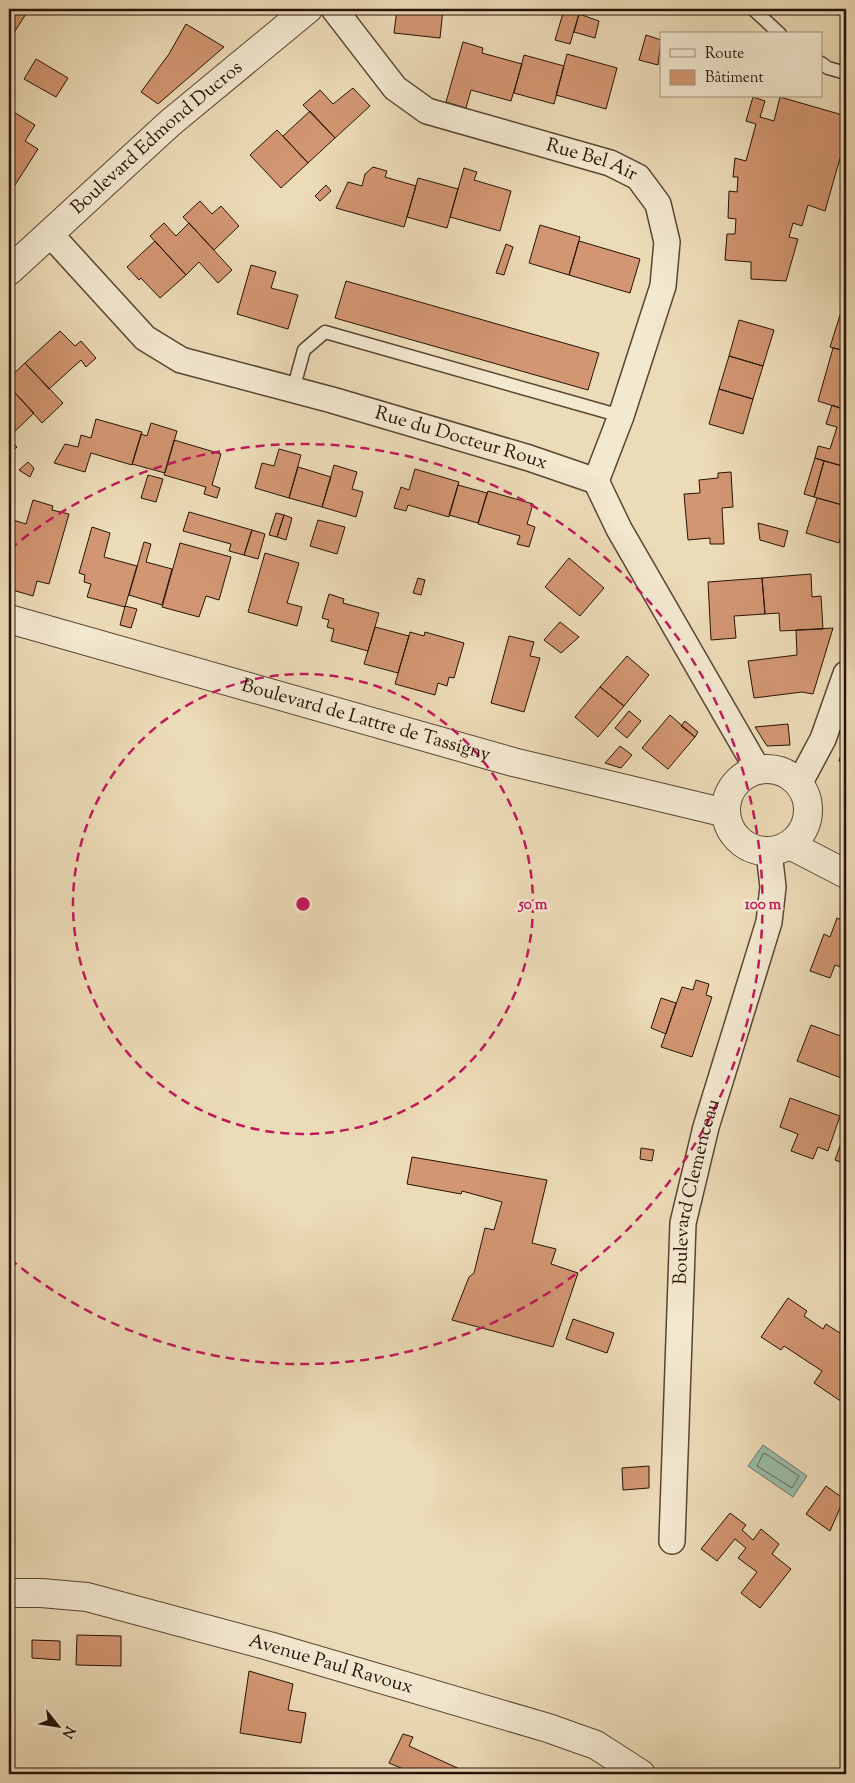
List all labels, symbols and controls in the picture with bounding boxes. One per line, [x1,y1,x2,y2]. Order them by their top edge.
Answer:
legend [660,32,822,98]
text: Route [705,44,744,65]
street label: Boulevard Edmond Ducros [65,55,249,221]
text: Bâtiment [705,68,764,89]
street label: Rue Bel Air [543,132,642,188]
street label: Rue du Docteur Roux [372,400,551,477]
street label: Boulevard de Lattre de Tassigny [238,672,494,769]
centre of rings [294,895,312,913]
text: 50 m [518,895,548,916]
text: 100 m [745,895,782,916]
street label: Boulevard Clemenceau [667,1096,727,1285]
street label: Avenue Paul Ravoux [245,1628,416,1701]
north arrow [32,1700,82,1750]
text: N [56,1722,79,1741]

